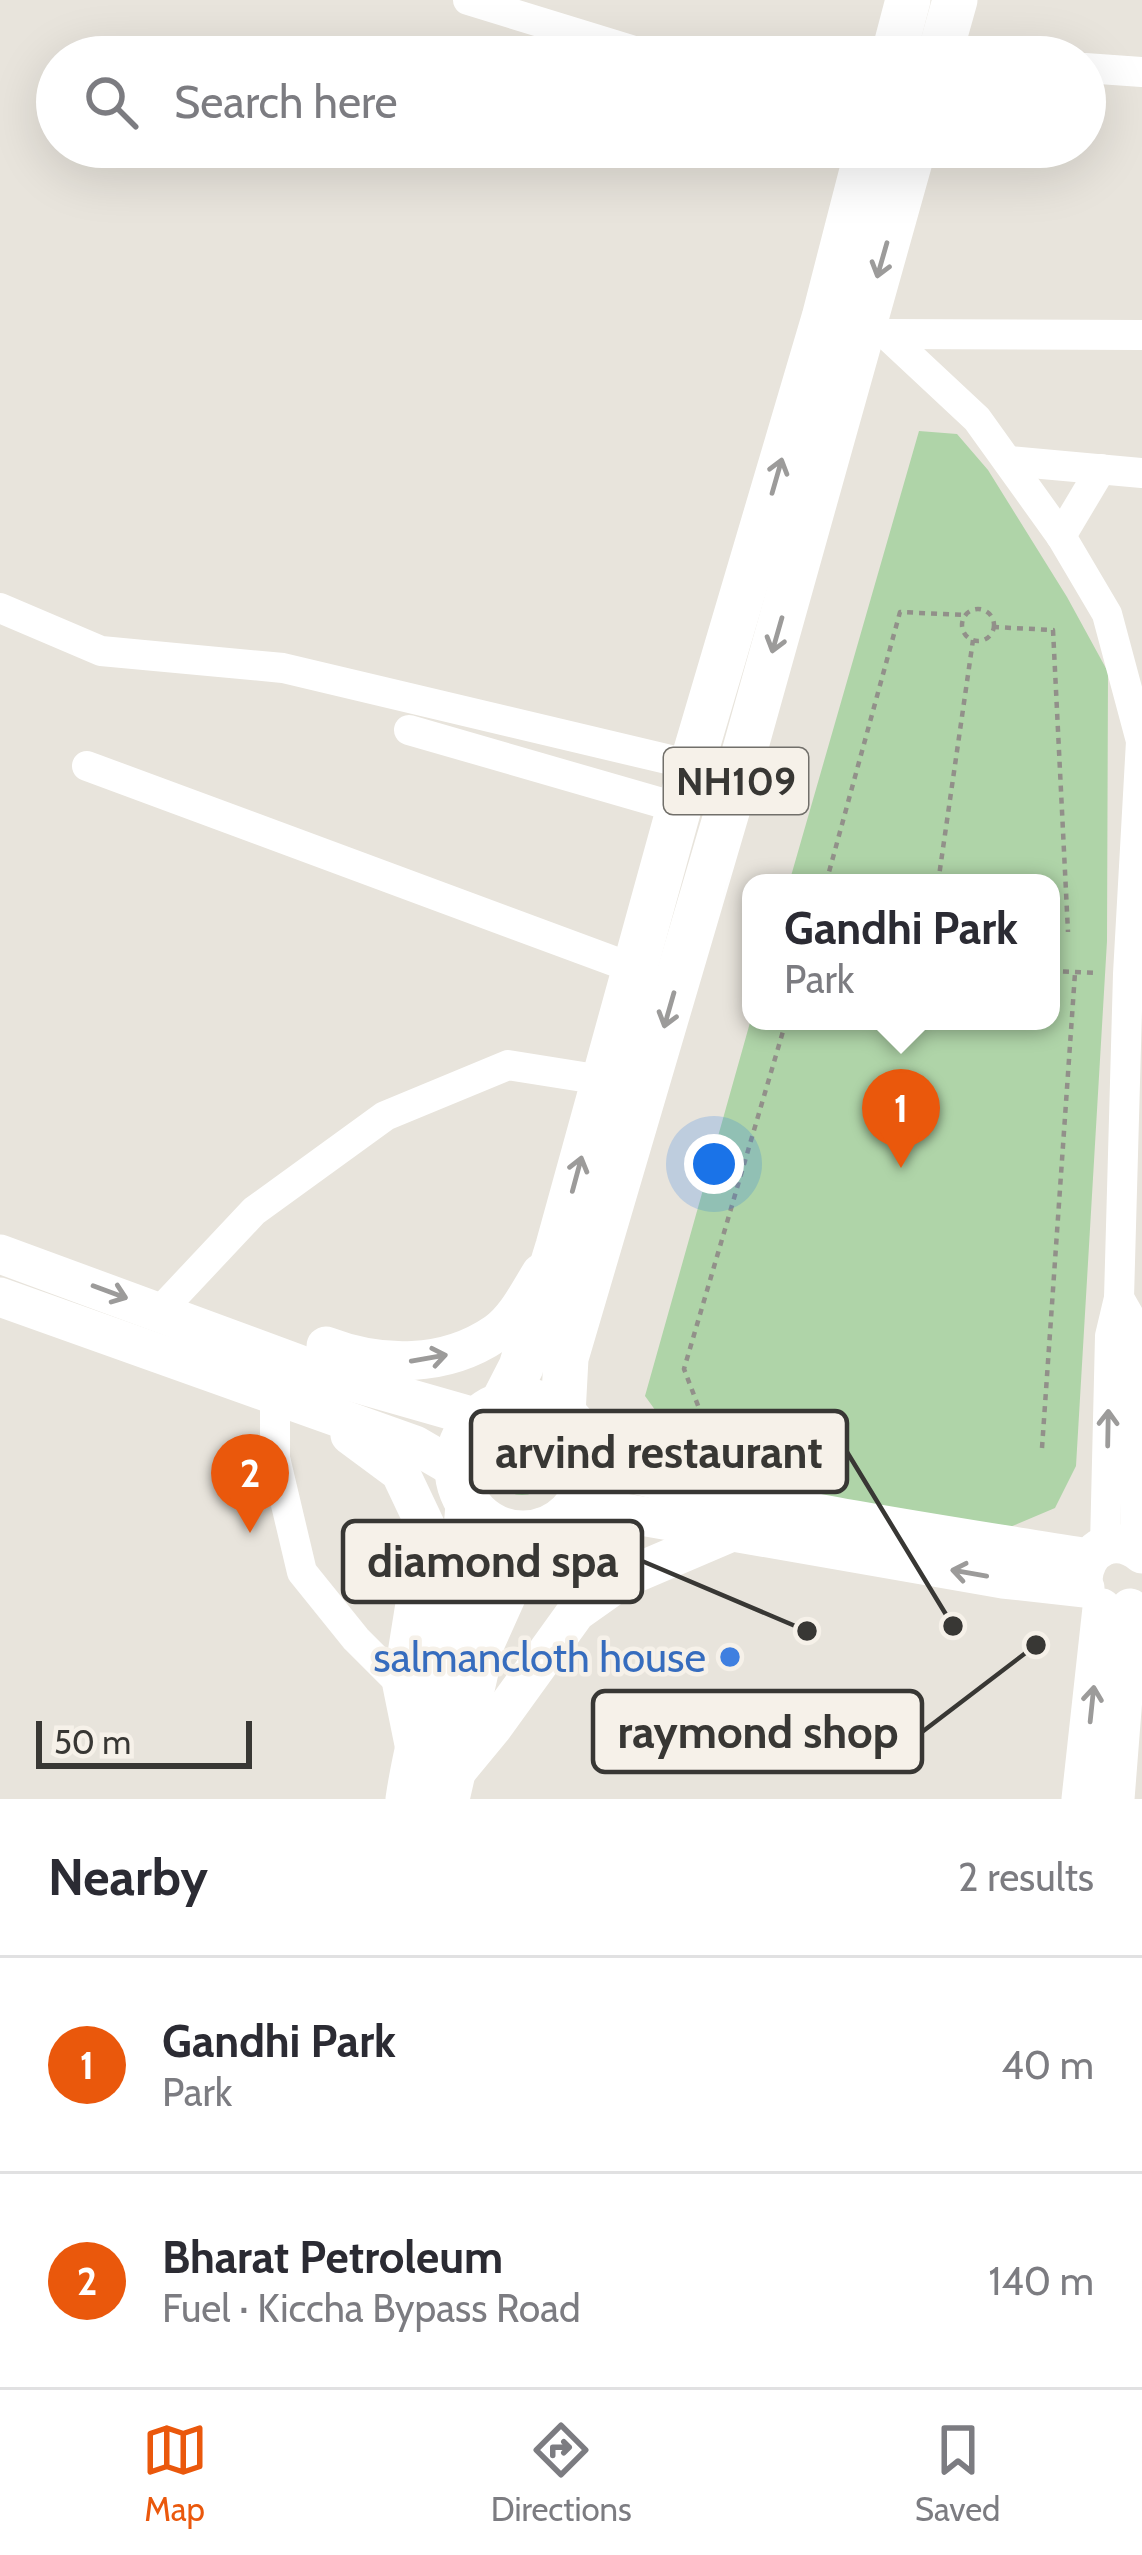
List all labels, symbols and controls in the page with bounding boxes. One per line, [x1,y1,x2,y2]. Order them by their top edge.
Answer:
search box [36,36,1106,168]
icon: search [78,69,144,135]
text: Search here [174,75,398,129]
one-way arrow [870,240,892,278]
one-way arrow [767,458,789,496]
one-way arrow [765,616,787,654]
road number: NH109 [664,748,808,814]
popup [742,874,1060,1030]
text: Gandhi Park [784,901,1018,955]
text: Park [784,955,854,1003]
one-way arrow [657,990,679,1028]
pin: 1 [862,1069,940,1168]
your location [684,1134,744,1194]
one-way arrow [568,1155,590,1193]
one-way arrow [91,1283,128,1304]
one-way arrow [408,1346,447,1368]
one-way arrow [1096,1409,1119,1448]
callout: arvind restaurant [471,1411,847,1492]
text: arvind restaurant [495,1425,823,1479]
pin: 2 [211,1434,289,1533]
callout: diamond spa [343,1521,642,1602]
text: diamond spa [367,1534,619,1588]
one-way arrow [950,1560,989,1583]
place label: salmancloth house [373,1631,706,1683]
marker: salmancloth house [717,1644,743,1670]
one-way arrow [1081,1685,1103,1724]
callout: raymond shop [593,1691,922,1772]
text: raymond shop [618,1705,898,1759]
scale bar [36,1715,252,1768]
text: 50 m [54,1722,131,1762]
text: Nearby [48,1846,208,1908]
text: 2 results [958,1853,1094,1901]
text: Gandhi Park [162,2014,396,2068]
text: 1 [80,2041,94,2089]
text: 40 m [1001,2041,1094,2089]
text: Park [162,2068,232,2116]
text: Bharat Petroleum [162,2230,503,2284]
text: 2 [77,2257,97,2305]
text: 140 m [989,2257,1094,2305]
text: Fuel · Kiccha Bypass Road [162,2284,581,2332]
tab: Map [142,2417,208,2529]
tab: Directions [491,2417,632,2529]
tab: Saved [915,2417,1000,2529]

